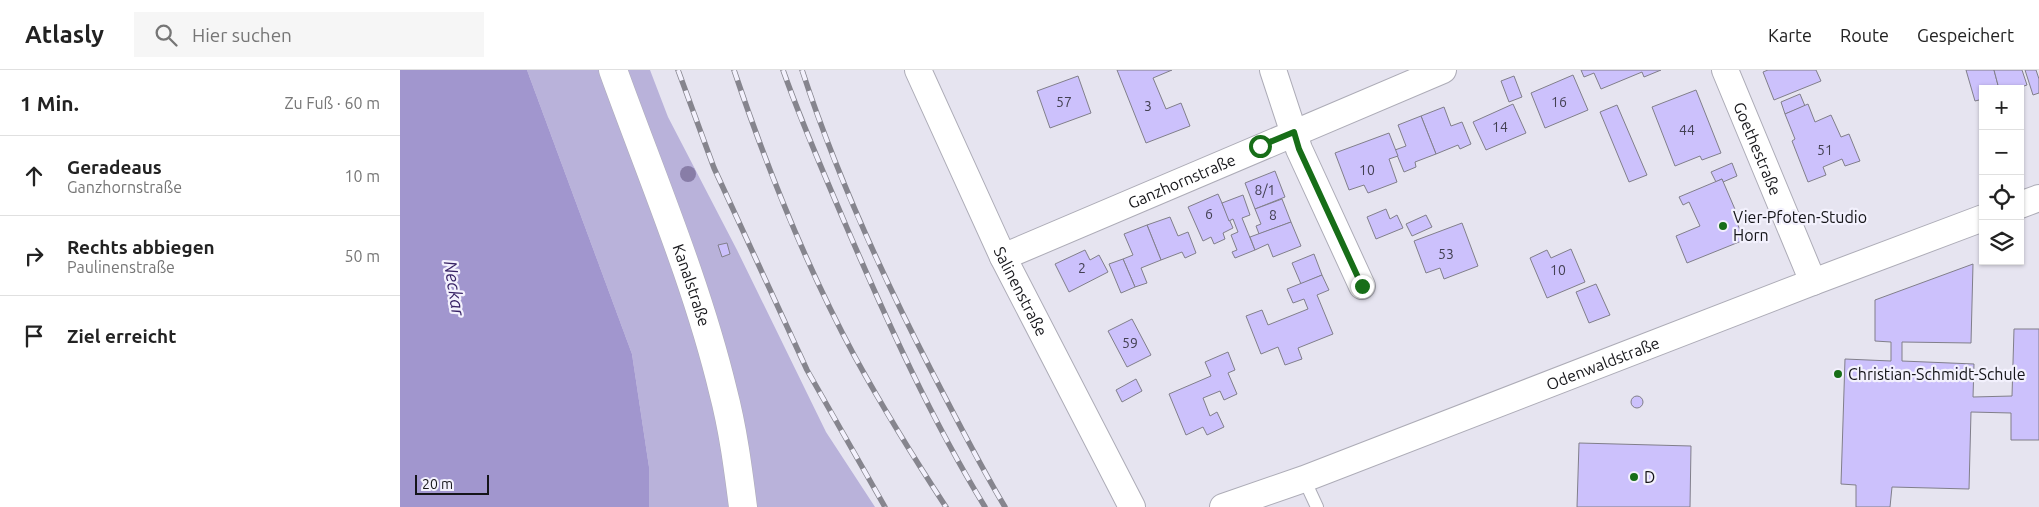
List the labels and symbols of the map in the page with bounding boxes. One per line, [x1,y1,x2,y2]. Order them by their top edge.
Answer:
house number: 57 [1056,94,1072,110]
house number: 16 [1551,94,1567,110]
house number: 3 [1144,98,1152,114]
street label: Goethestraße [1730,99,1785,198]
house number: 14 [1492,119,1508,135]
house number: 44 [1679,122,1695,138]
route start [1249,135,1272,158]
house number: 51 [1817,142,1833,158]
street label: Ganzhornstraße [1125,150,1238,212]
house number: 10 [1359,162,1375,178]
house number: 8/1 [1255,182,1275,198]
house number: 6 [1205,206,1213,222]
house number: 8 [1269,207,1277,223]
place label: Vier-Pfoten-Studio Horn [1733,208,1867,244]
marker: Vier-Pfoten-Studio Horn [1717,220,1729,232]
street label: Kanalstraße [669,242,714,328]
street label: Salinenstraße [991,244,1051,339]
house number: 53 [1438,246,1454,262]
water label: Neckar [441,259,469,318]
house number: 2 [1078,260,1086,276]
house number: 10 [1550,262,1566,278]
route end [1351,275,1374,298]
street label: Odenwaldstraße [1543,333,1662,393]
house number: 59 [1122,335,1138,351]
place label: Christian-Schmidt-Schule [1848,365,2026,383]
marker: Christian-Schmidt-Schule [1832,368,1844,380]
place label: D [1644,468,1655,486]
marker: D [1628,471,1640,483]
scale bar [415,472,489,495]

